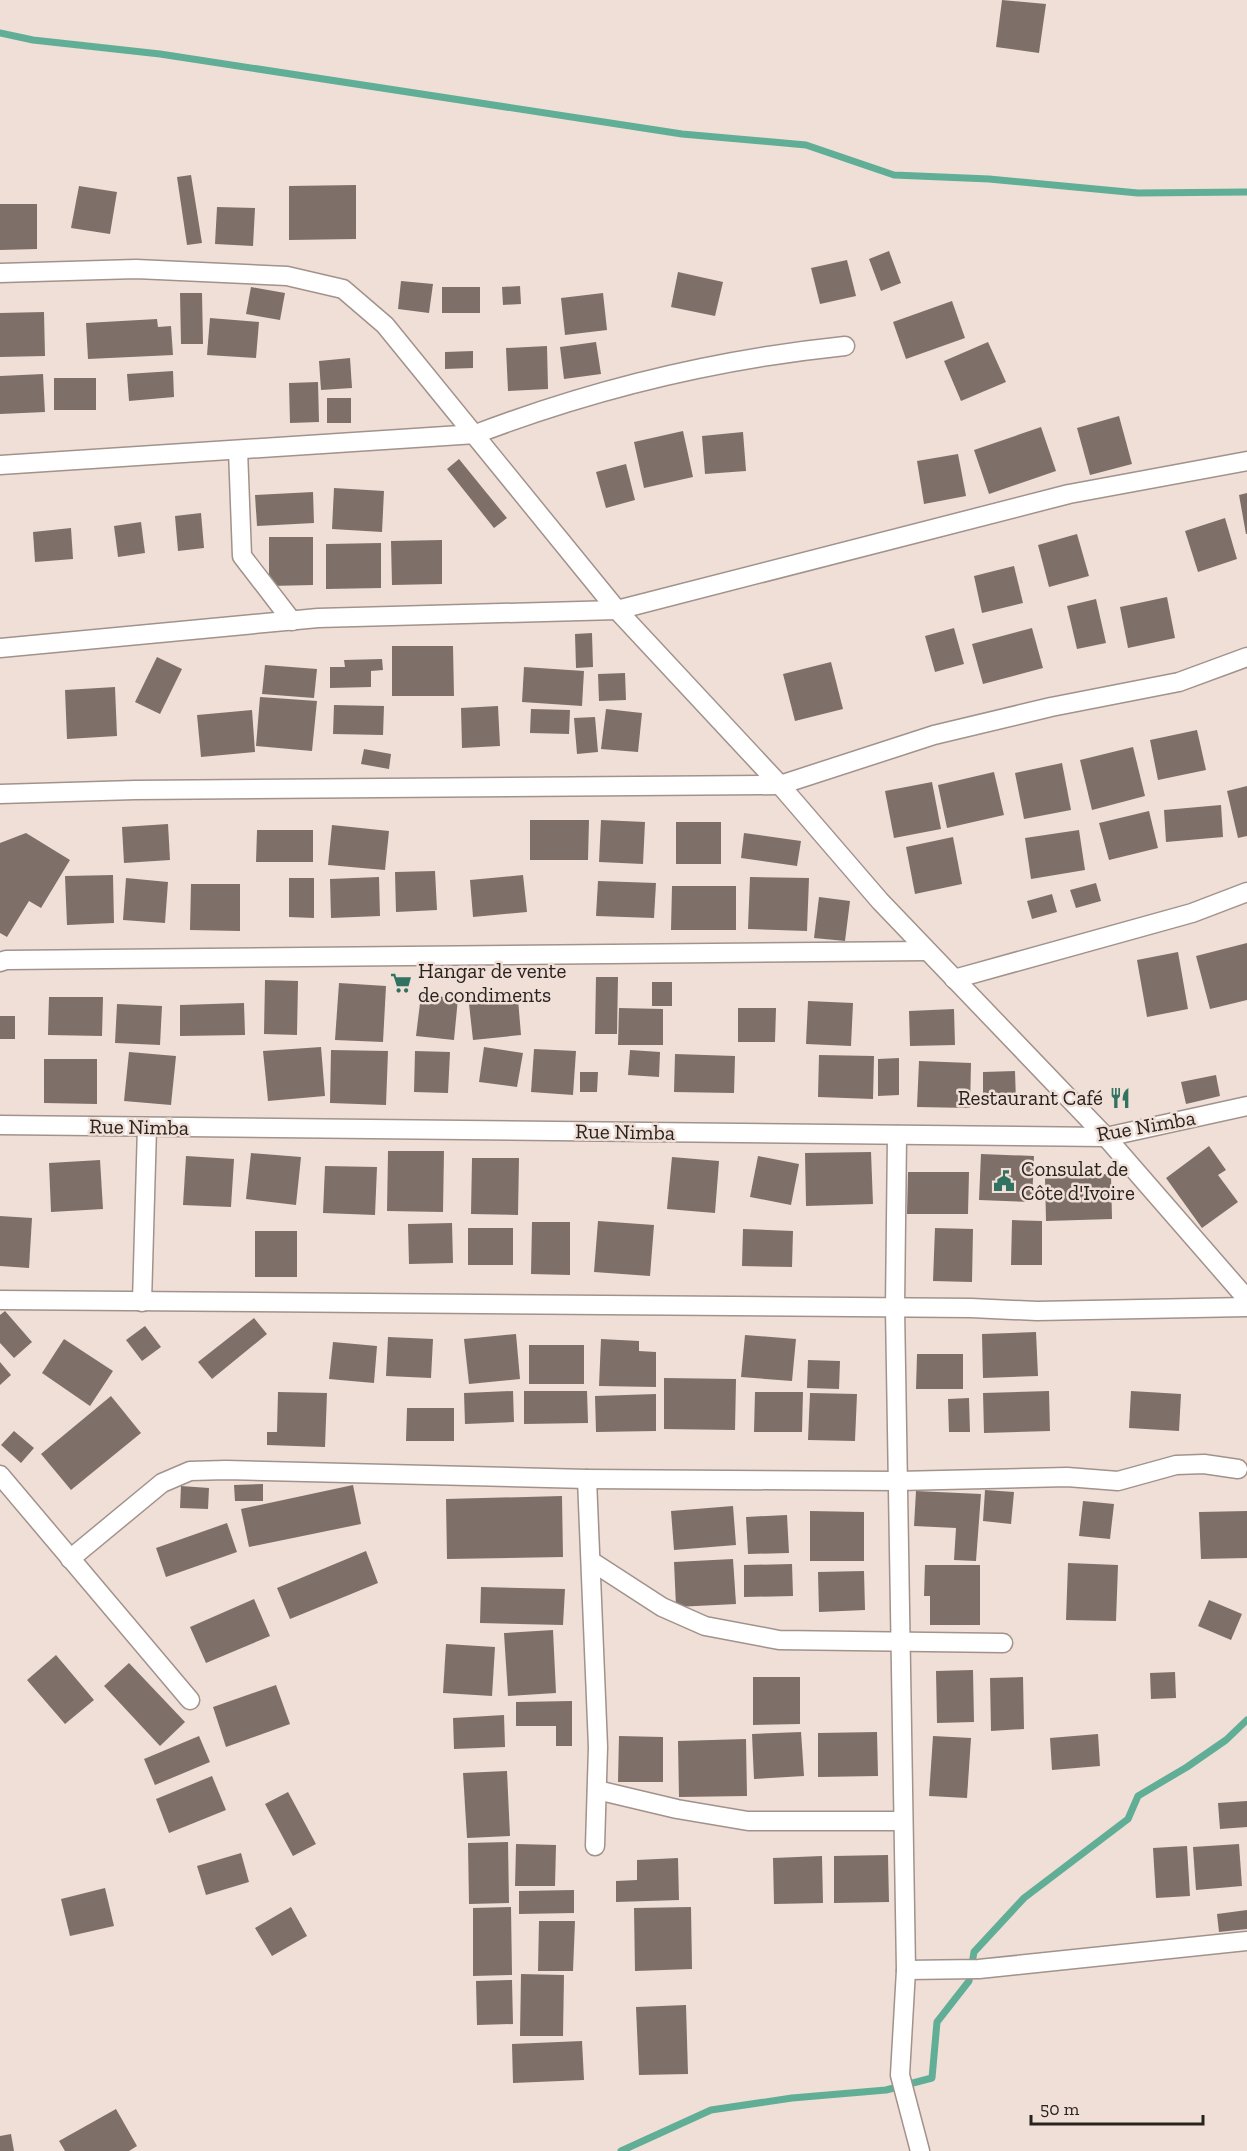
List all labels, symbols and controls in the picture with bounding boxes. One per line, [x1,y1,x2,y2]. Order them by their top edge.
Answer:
place label: Hangar de vente de condiments [418,958,566,1007]
supermarket icon: Hangar de vente de condiments [389,971,413,995]
place label: Restaurant Café [958,1085,1103,1110]
restaurant icon: Restaurant Café [1108,1086,1132,1110]
street label: Rue Nimba [1095,1105,1197,1146]
street label: Rue Nimba [89,1113,189,1140]
street label: Rue Nimba [575,1118,675,1145]
place label: Consulat de Côte d'Ivoire [1021,1156,1135,1205]
public building icon: Consulat de Côte d'Ivoire [992,1169,1016,1193]
scale bar [1031,2088,1204,2126]
text: 50 m [1040,2098,1080,2120]

